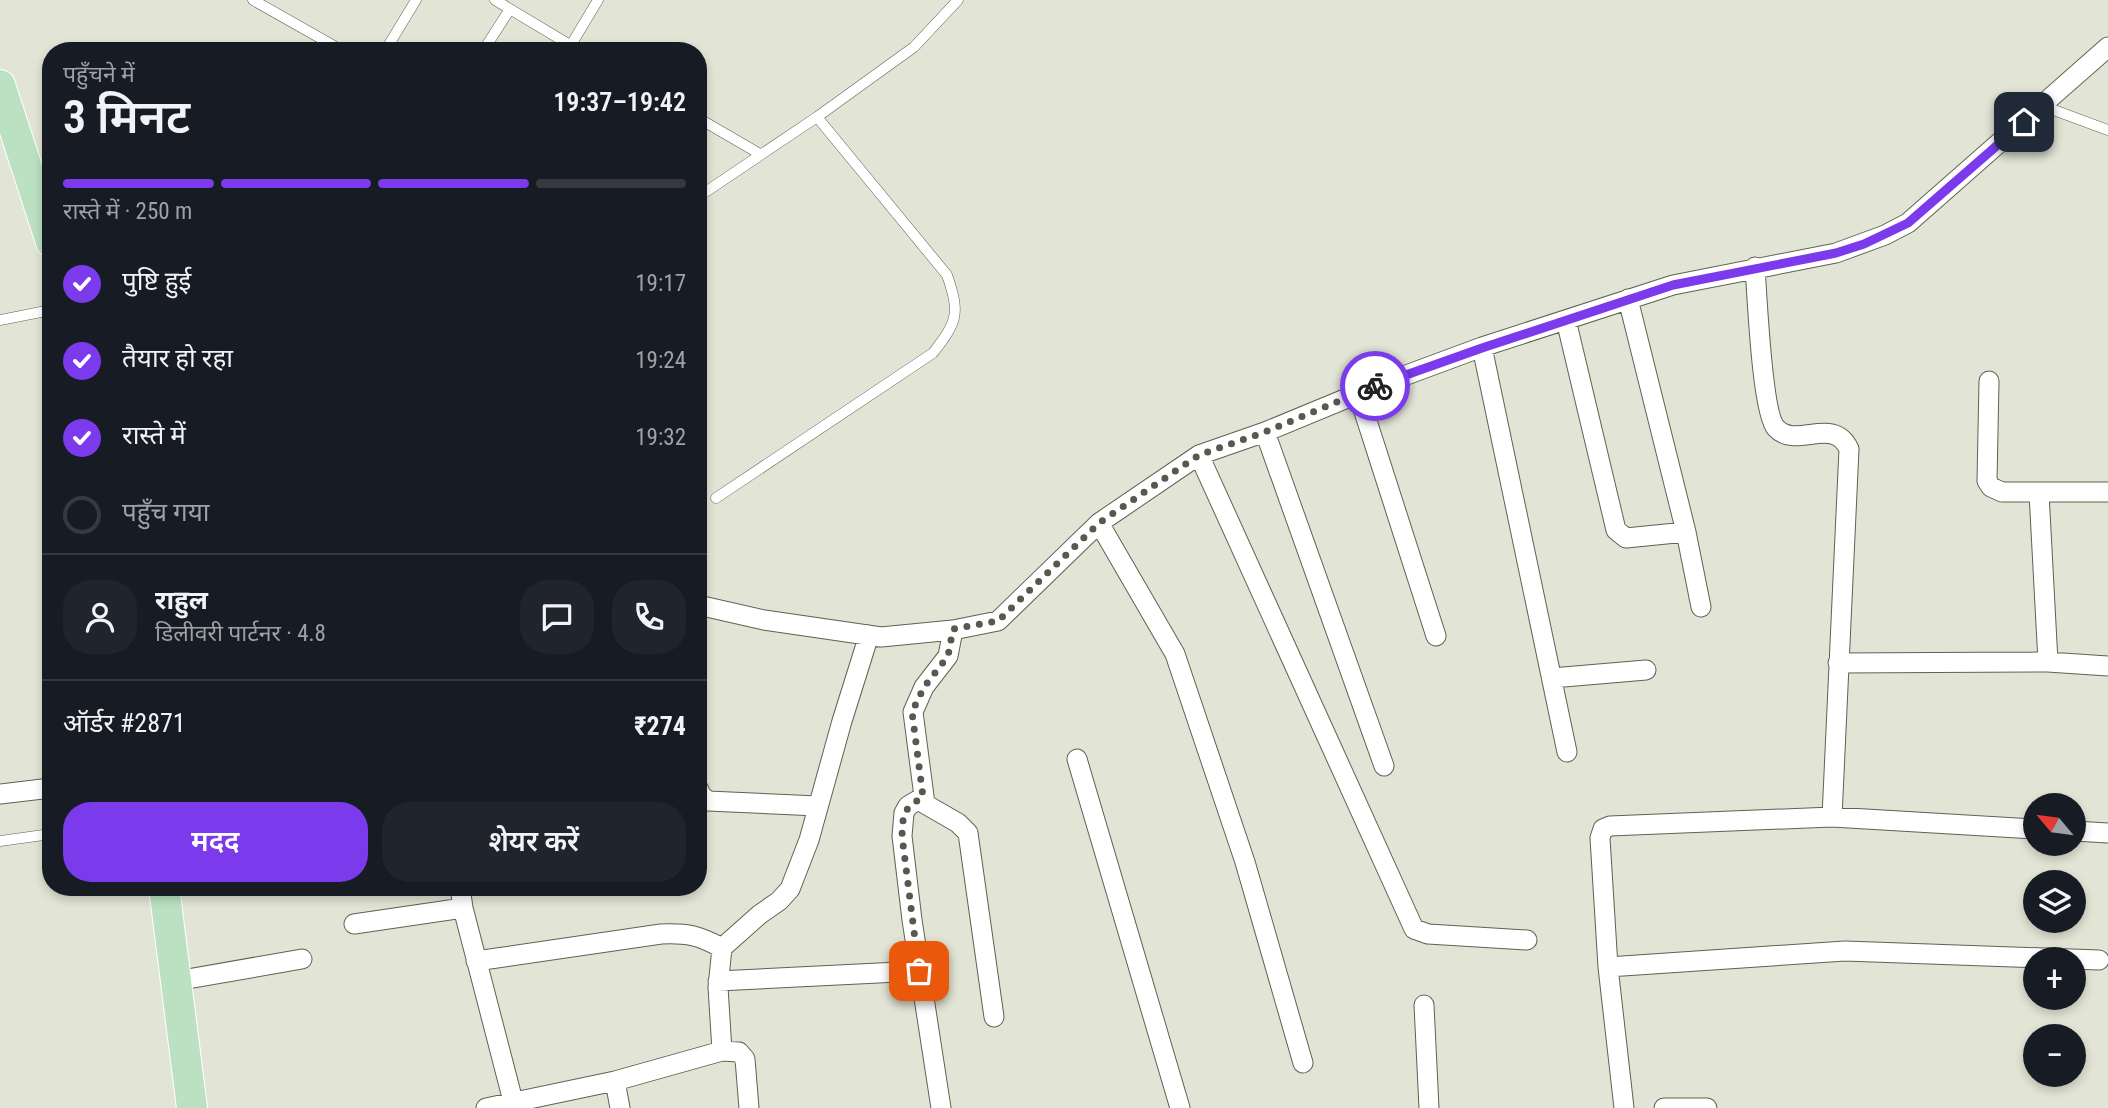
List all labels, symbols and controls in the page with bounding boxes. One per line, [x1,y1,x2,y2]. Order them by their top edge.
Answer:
text: पहुँचने में [63,61,135,88]
text: 19:37–19:42 [553,87,686,117]
text: 3 मिनट [63,90,190,144]
pin [1994,92,2054,152]
icon: home [2005,103,2043,141]
text: रास्ते में · 250 m [63,198,192,225]
icon: check [63,265,101,303]
text: पुष्टि हुई [122,266,191,296]
text: 19:17 [635,270,686,297]
icon: check [63,342,101,380]
text: तैयार हो रहा [122,343,233,373]
text: 19:24 [635,347,686,374]
courier [1340,351,1410,421]
icon: bike [1356,367,1394,405]
icon: check [63,419,101,457]
text: रास्ते में [122,420,186,450]
text: 19:32 [635,424,686,451]
text: पहुँच गया [122,497,210,527]
button: person [63,580,137,654]
button: chat [520,580,594,654]
button: phone [612,580,686,654]
text: राहुल [155,585,208,615]
text: डिलीवरी पार्टनर · 4.8 [155,620,326,647]
text: ऑर्डर #2871 [63,708,186,738]
text: ₹274 [634,711,686,741]
north arrow [2023,793,2086,856]
map controls [2023,793,2086,1087]
button: मदद [63,802,368,882]
button: शेयर करें [382,802,686,882]
button: layers [2023,870,2086,933]
pin [889,941,949,1001]
button: + [2023,947,2086,1010]
icon: bag [900,952,938,990]
button: − [2023,1024,2086,1087]

